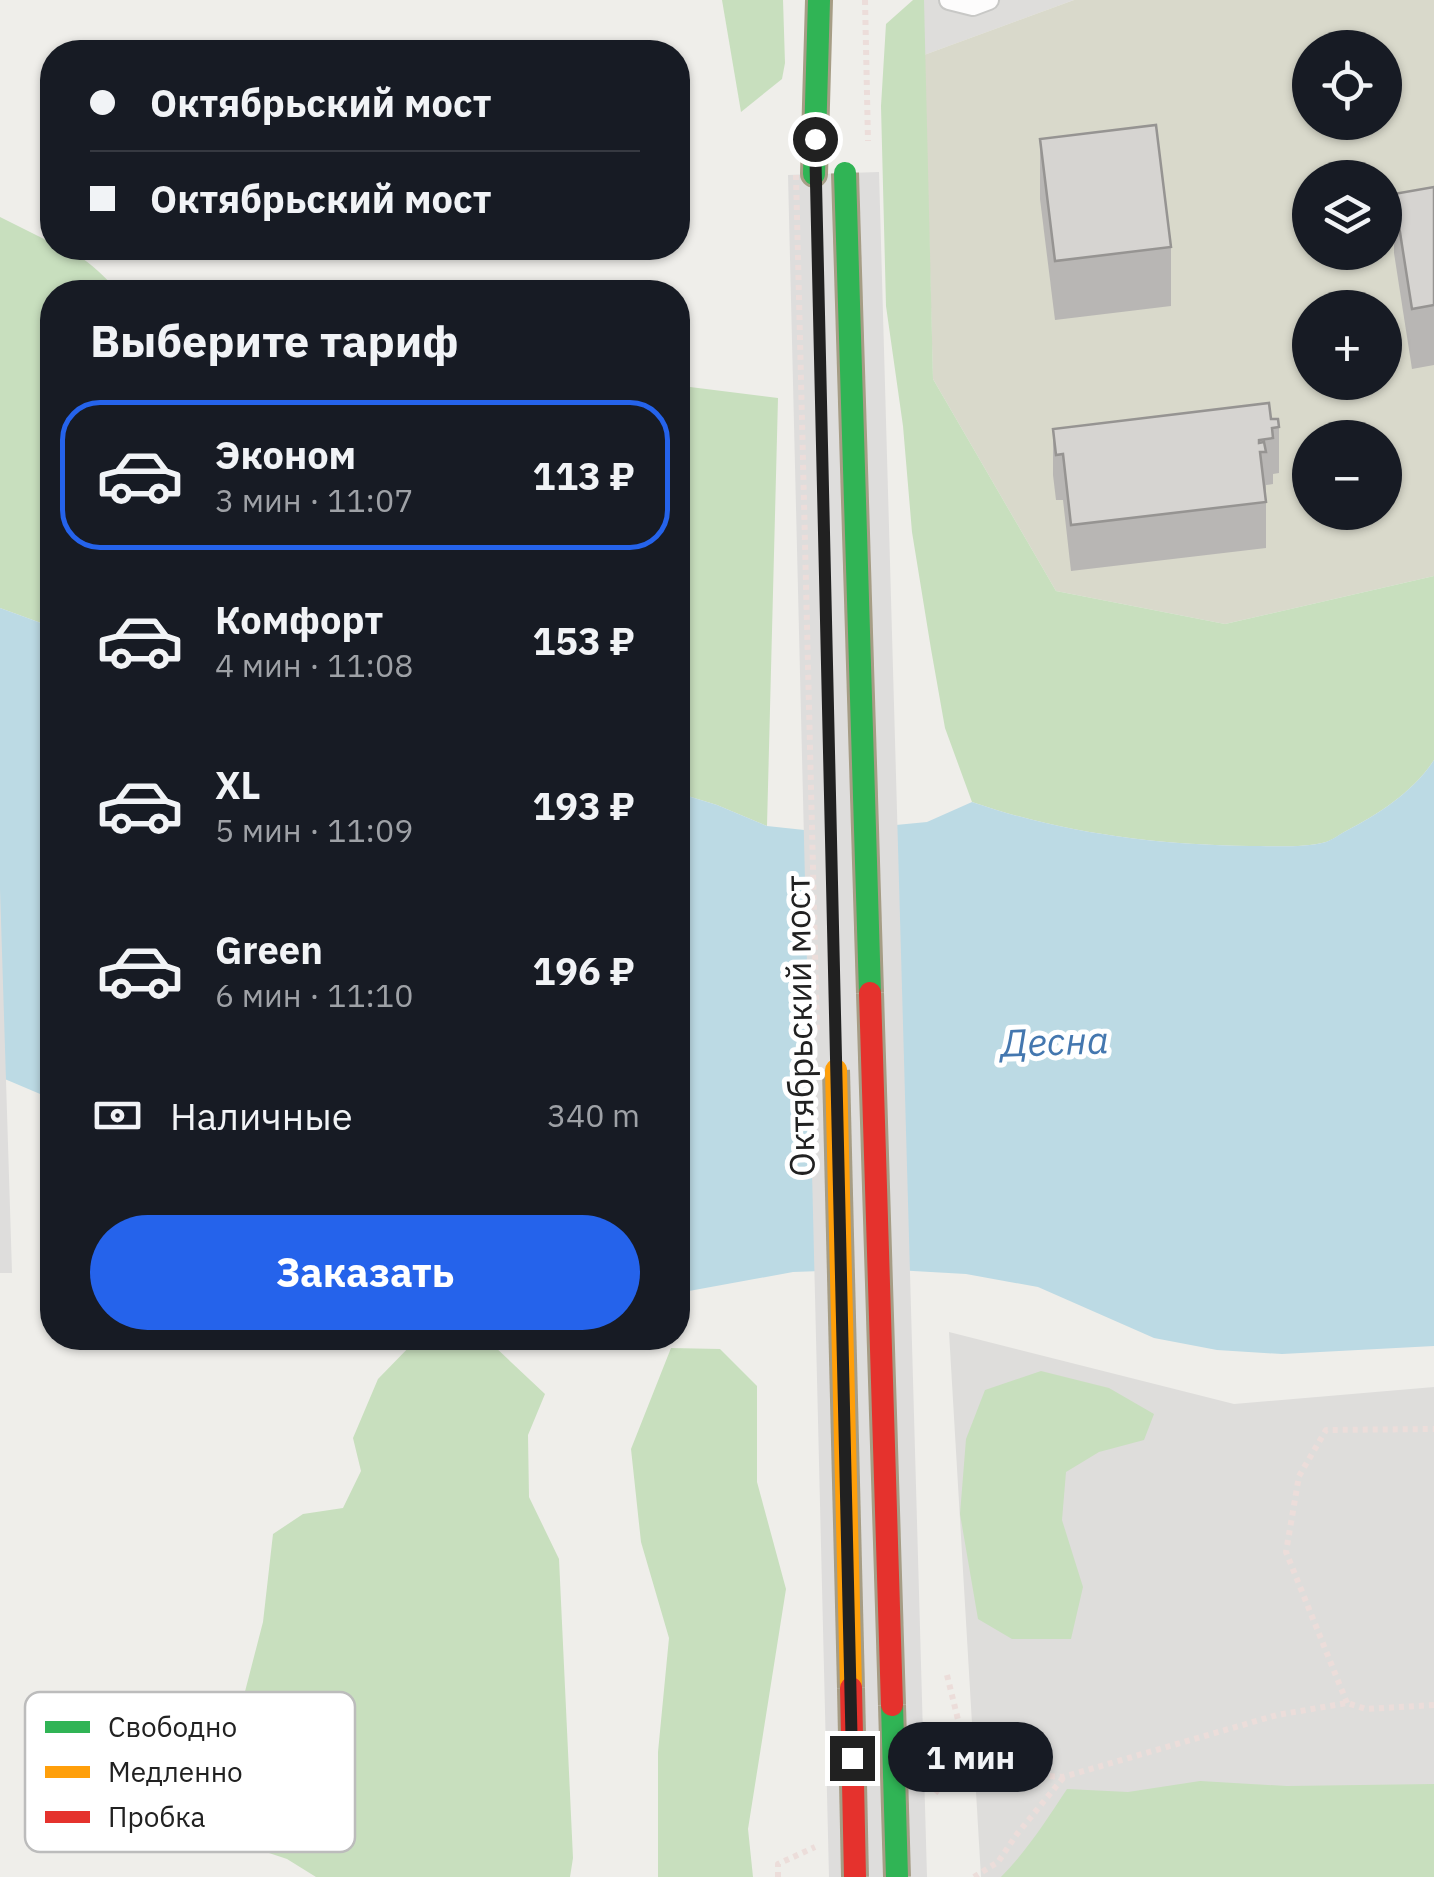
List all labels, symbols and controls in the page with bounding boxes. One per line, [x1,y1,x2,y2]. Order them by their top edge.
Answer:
map controls [1292,30,1402,530]
button: locate [1292,30,1402,140]
text: Октябрьский мост [150,78,492,127]
route start [793,117,838,162]
button: layers [1292,160,1402,270]
text: Октябрьский мост [150,174,492,223]
button: + [1292,290,1402,400]
text: Выберите тариф [90,311,459,369]
button: − [1292,420,1402,530]
icon: car [95,430,185,520]
text: Эконом [215,430,356,479]
text: 113 ₽ [533,451,635,500]
text: 3 мин · 11:07 [215,479,413,521]
icon: car [95,595,185,685]
text: Комфорт [215,595,383,644]
text: 153 ₽ [533,616,635,665]
text: 4 мин · 11:08 [215,644,413,686]
icon: car [95,760,185,850]
text: XL [215,760,261,809]
text: 193 ₽ [533,781,635,830]
text: 5 мин · 11:09 [215,809,413,851]
street label: Октябрьский мост [773,875,825,1177]
icon: car [95,925,185,1015]
text: Green [215,925,323,974]
text: 196 ₽ [533,946,635,995]
text: 6 мин · 11:10 [215,974,413,1016]
water label: Десна [997,1014,1109,1067]
icon: cash [90,1088,145,1143]
text: Наличные [170,1091,353,1140]
text: 340 m [547,1094,640,1136]
button: Заказать [90,1215,640,1330]
legend [25,1692,355,1852]
text: Свободно [108,1708,237,1745]
callout: 1 мин [887,1723,1052,1793]
route end [830,1736,875,1781]
text: 1 мин [926,1736,1015,1778]
text: Медленно [108,1753,243,1790]
text: Пробка [108,1798,205,1835]

